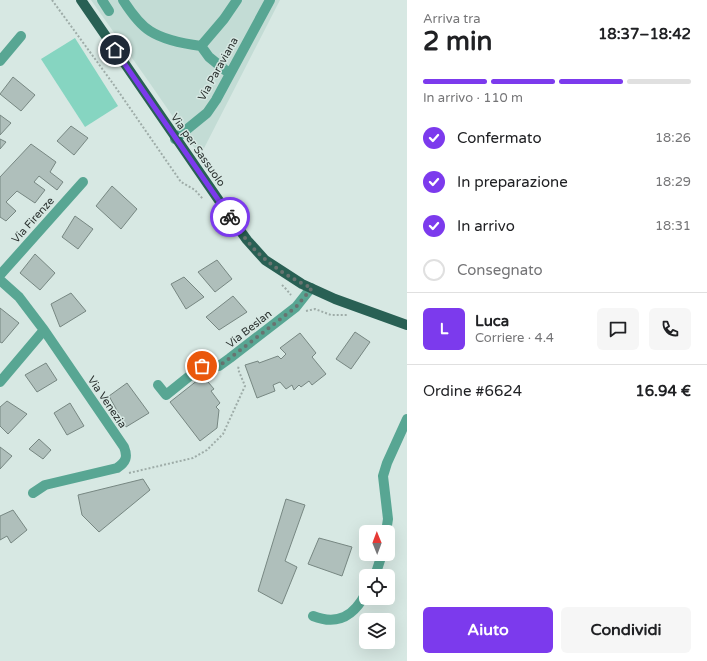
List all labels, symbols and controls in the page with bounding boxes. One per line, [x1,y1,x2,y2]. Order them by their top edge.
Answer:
text: Arriva tra [423,11,481,27]
text: 18:37–18:42 [598,25,691,43]
text: 2 min [423,26,492,57]
pin [98,33,132,67]
street label: Via Paraviana [195,35,241,103]
icon: home [104,39,126,61]
text: In arrivo · 110 m [423,90,523,106]
street label: Via per Sassuolo [168,111,228,189]
icon: check [423,127,445,149]
text: Confermato [457,129,542,147]
text: 18:26 [655,130,691,146]
icon: check [423,171,445,193]
text: In preparazione [457,173,568,191]
text: 18:29 [655,174,691,190]
street label: Via Firenze [9,194,57,246]
courier [210,197,250,237]
icon: bike [219,206,241,228]
icon: check [423,215,445,237]
text: In arrivo [457,217,515,235]
text: 18:31 [655,218,691,234]
text: Consegnato [457,261,543,279]
street label: Via Beslan [224,307,274,351]
button: chat [597,308,639,350]
button: phone [649,308,691,350]
text: Luca [475,312,509,330]
text: L [440,320,448,338]
text: Corriere · 4.4 [475,330,554,346]
pin [185,349,219,383]
icon: bag [191,355,213,377]
street label: Via Venezia [85,374,129,430]
text: Ordine #6624 [423,382,522,400]
text: 16.94 € [635,382,691,400]
north arrow [359,525,395,561]
map controls [359,525,395,649]
button: locate [359,569,395,605]
button: Aiuto [423,607,553,653]
button: Condividi [561,607,691,653]
button: layers [359,613,395,649]

